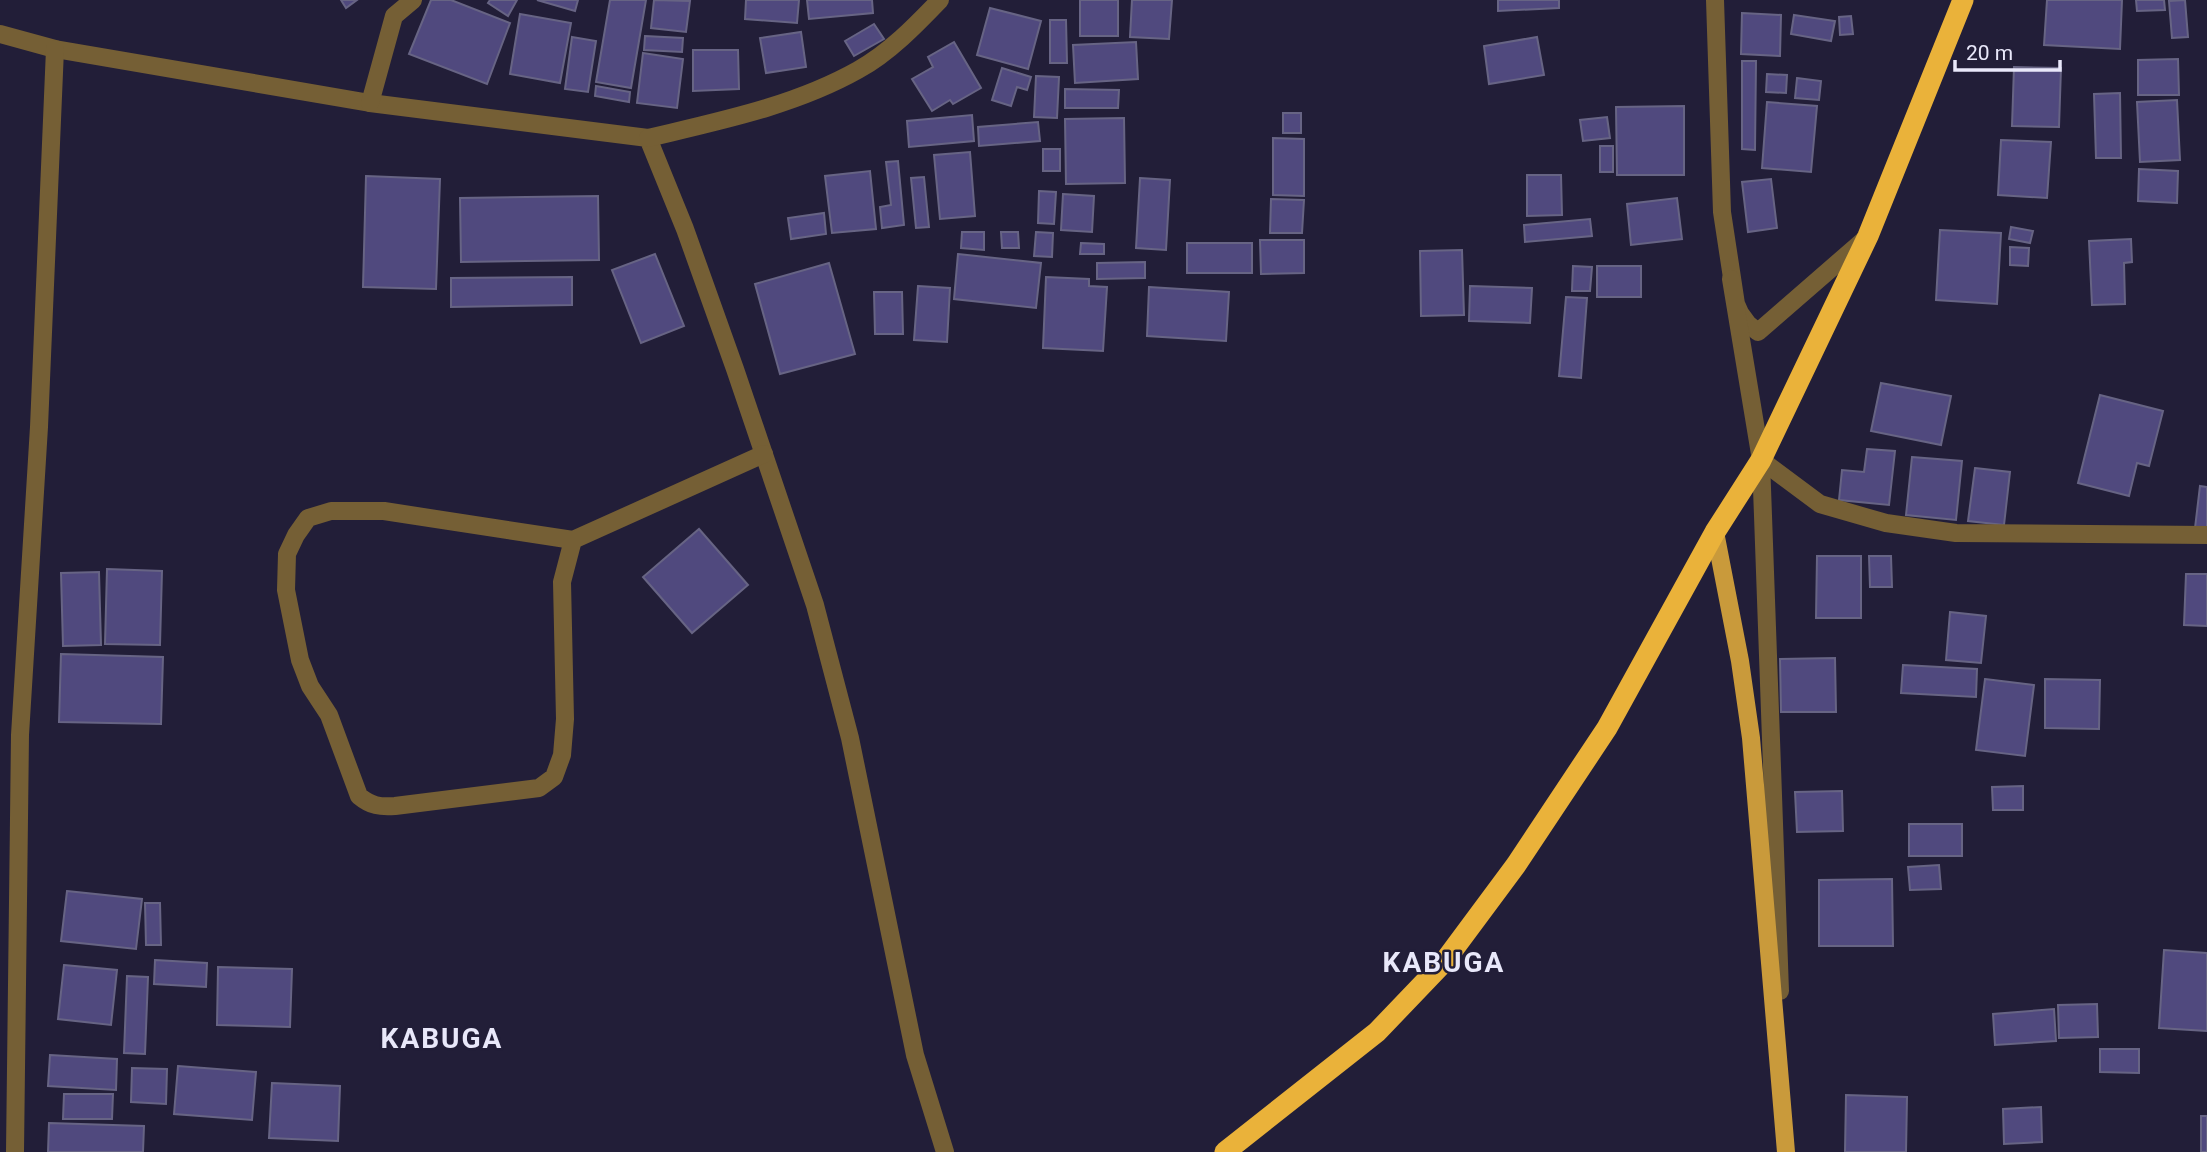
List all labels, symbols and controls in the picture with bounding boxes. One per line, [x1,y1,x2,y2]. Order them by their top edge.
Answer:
scale bar [1955,28,2060,72]
text: 20 m [1966,41,2013,65]
district label: KABUGA [1383,946,1505,979]
district label: KABUGA [381,1022,503,1055]

